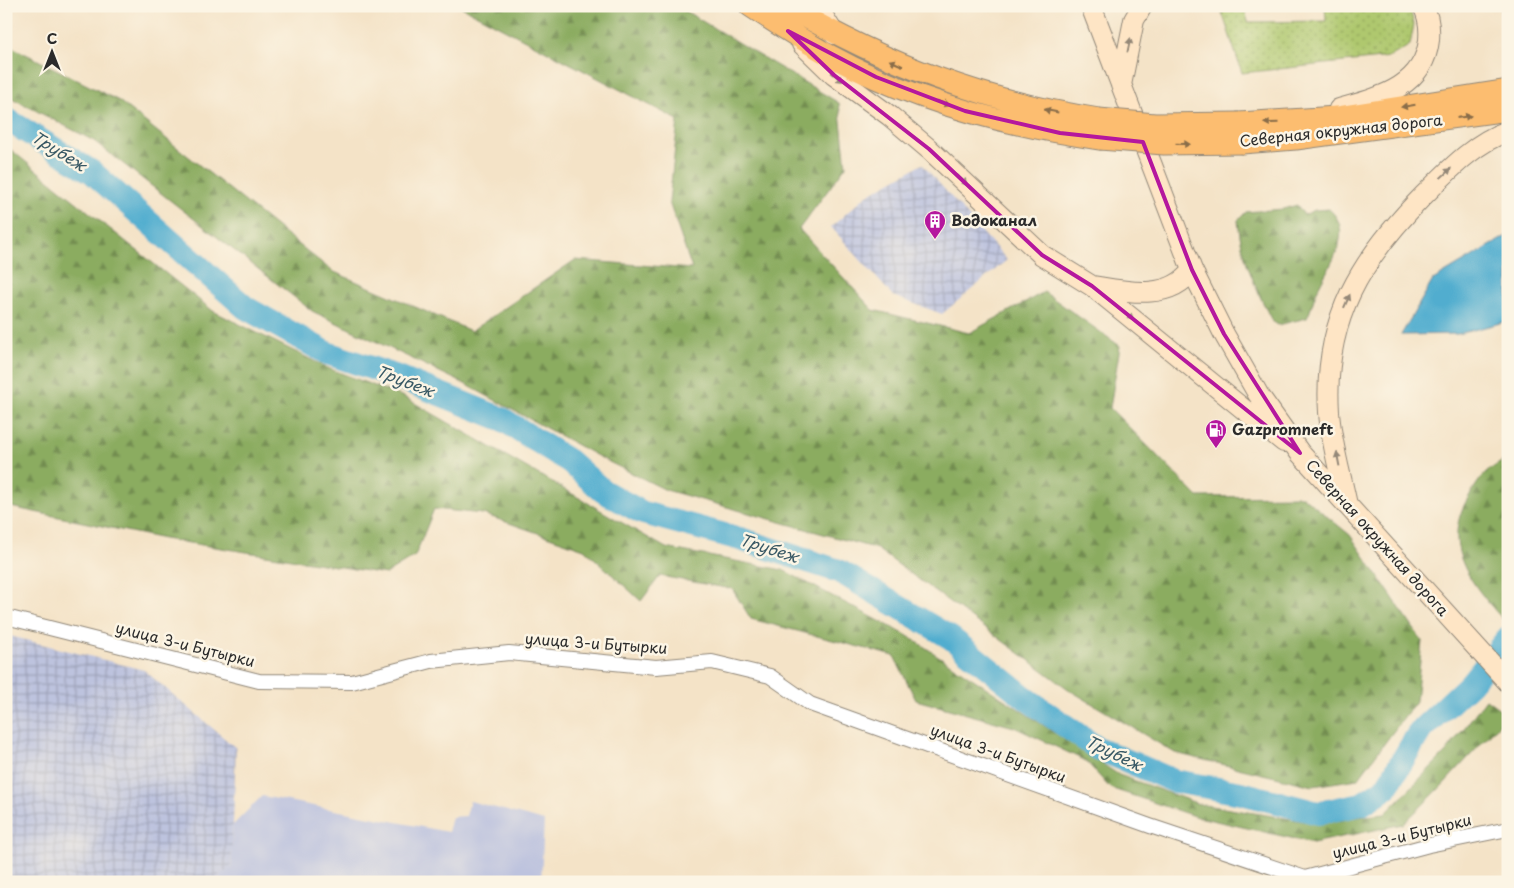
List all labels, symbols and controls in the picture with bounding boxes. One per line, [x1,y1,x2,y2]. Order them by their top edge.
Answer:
north arrow [28,28,78,78]
text: С [47,28,57,49]
one-way arrow [1125,37,1133,52]
one-way arrow [889,59,903,67]
one-way arrow [830,71,843,82]
one-way arrow [936,100,951,107]
one-way arrow [1399,102,1415,110]
one-way arrow [1044,107,1059,115]
street label: Северная окружная дорога [1238,107,1444,152]
one-way arrow [1456,113,1472,121]
one-way arrow [1263,119,1279,127]
water label: Трубеж [28,124,93,177]
one-way arrow [1176,140,1192,148]
one-way arrow [1440,167,1452,179]
one-way arrow [955,174,967,186]
place label: Водоканал [951,208,1037,231]
building icon: Водоканал [923,209,947,240]
one-way arrow [1343,294,1351,308]
one-way arrow [1121,309,1134,320]
water label: Трубеж [373,358,439,403]
place label: Gazpromneft [1232,417,1334,440]
fuel station icon: Gazpromneft [1204,418,1228,449]
one-way arrow [1334,451,1342,467]
street label: Северная окружная дорога [1301,454,1455,621]
water label: Трубеж [737,526,803,568]
street label: улица 3-и Бутырки [113,615,257,672]
street label: улица 3-и Бутырки [524,626,668,659]
street label: улица 3-и Бутырки [928,717,1069,788]
water label: Трубеж [1082,728,1148,777]
street label: улица 3-и Бутырки [1330,807,1474,864]

